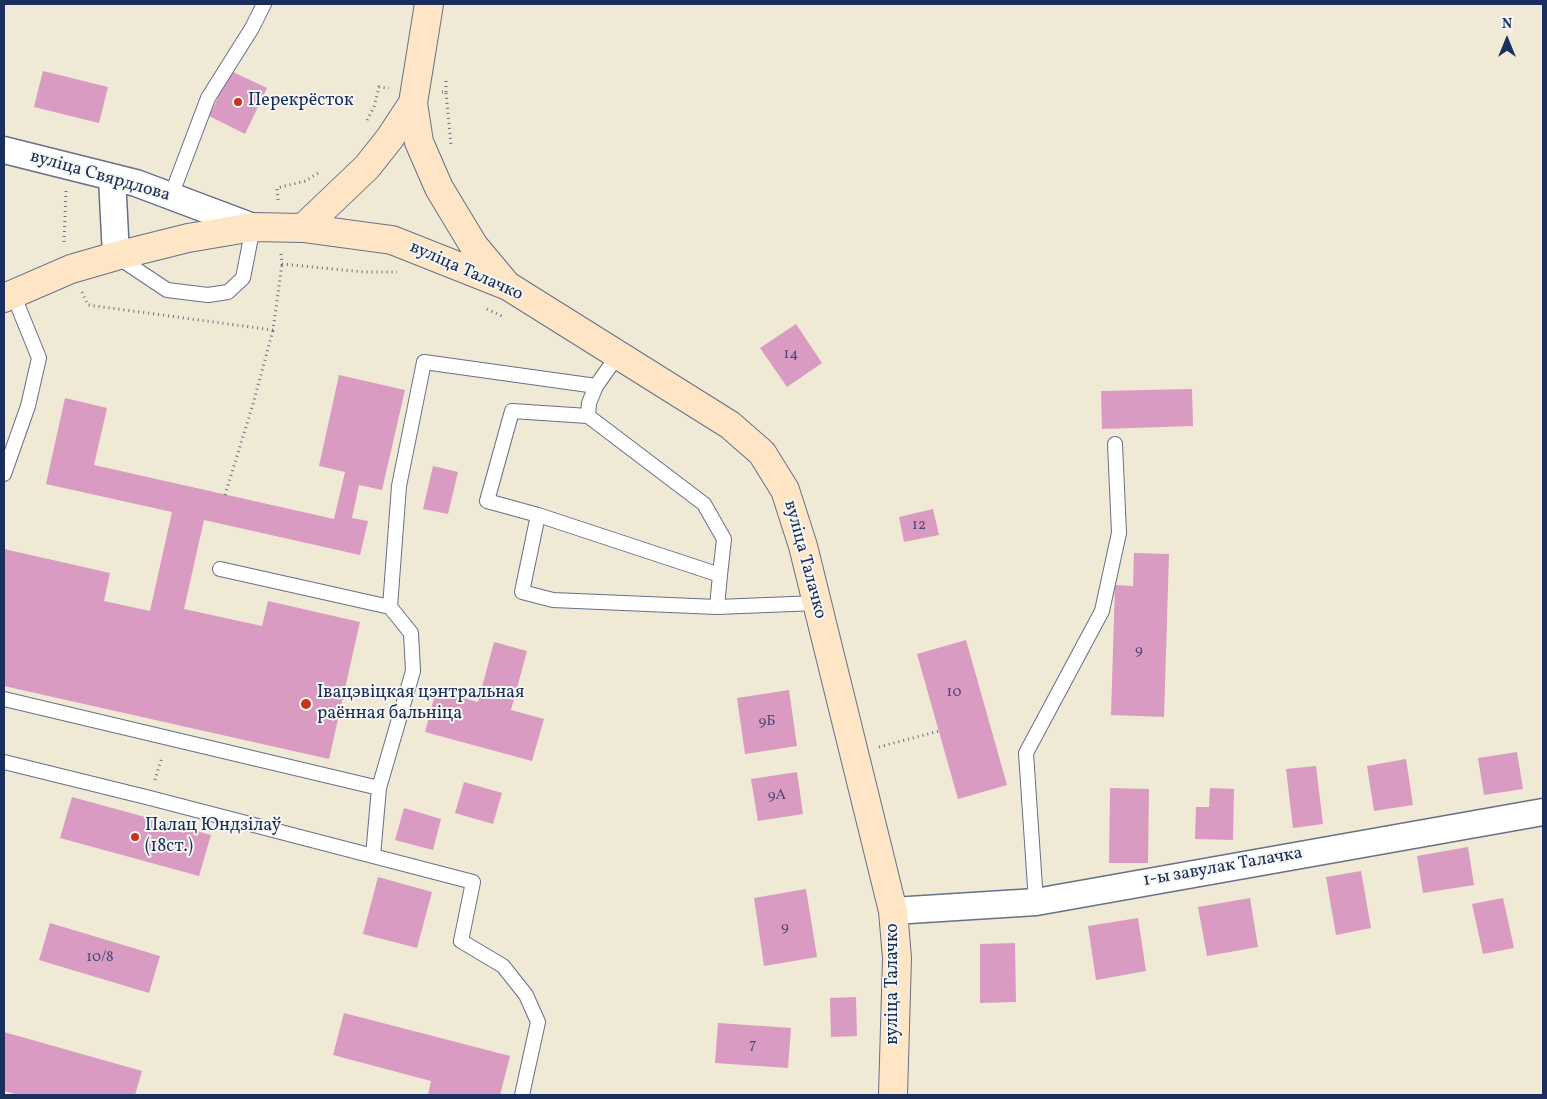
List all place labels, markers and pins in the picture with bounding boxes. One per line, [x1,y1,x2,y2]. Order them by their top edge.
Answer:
place label: Перекрёсток [248,91,353,113]
marker: Перекрёсток [232,96,244,108]
place label: Івацэвіцкая цэнтральная раённая бальніца [317,683,524,726]
marker: Івацэвіцкая цэнтральная раённая бальніца [299,697,313,711]
place label: Палац Юндзілаў (18ст.) [145,816,281,859]
marker: Палац Юндзілаў (18ст.) [129,831,141,843]

